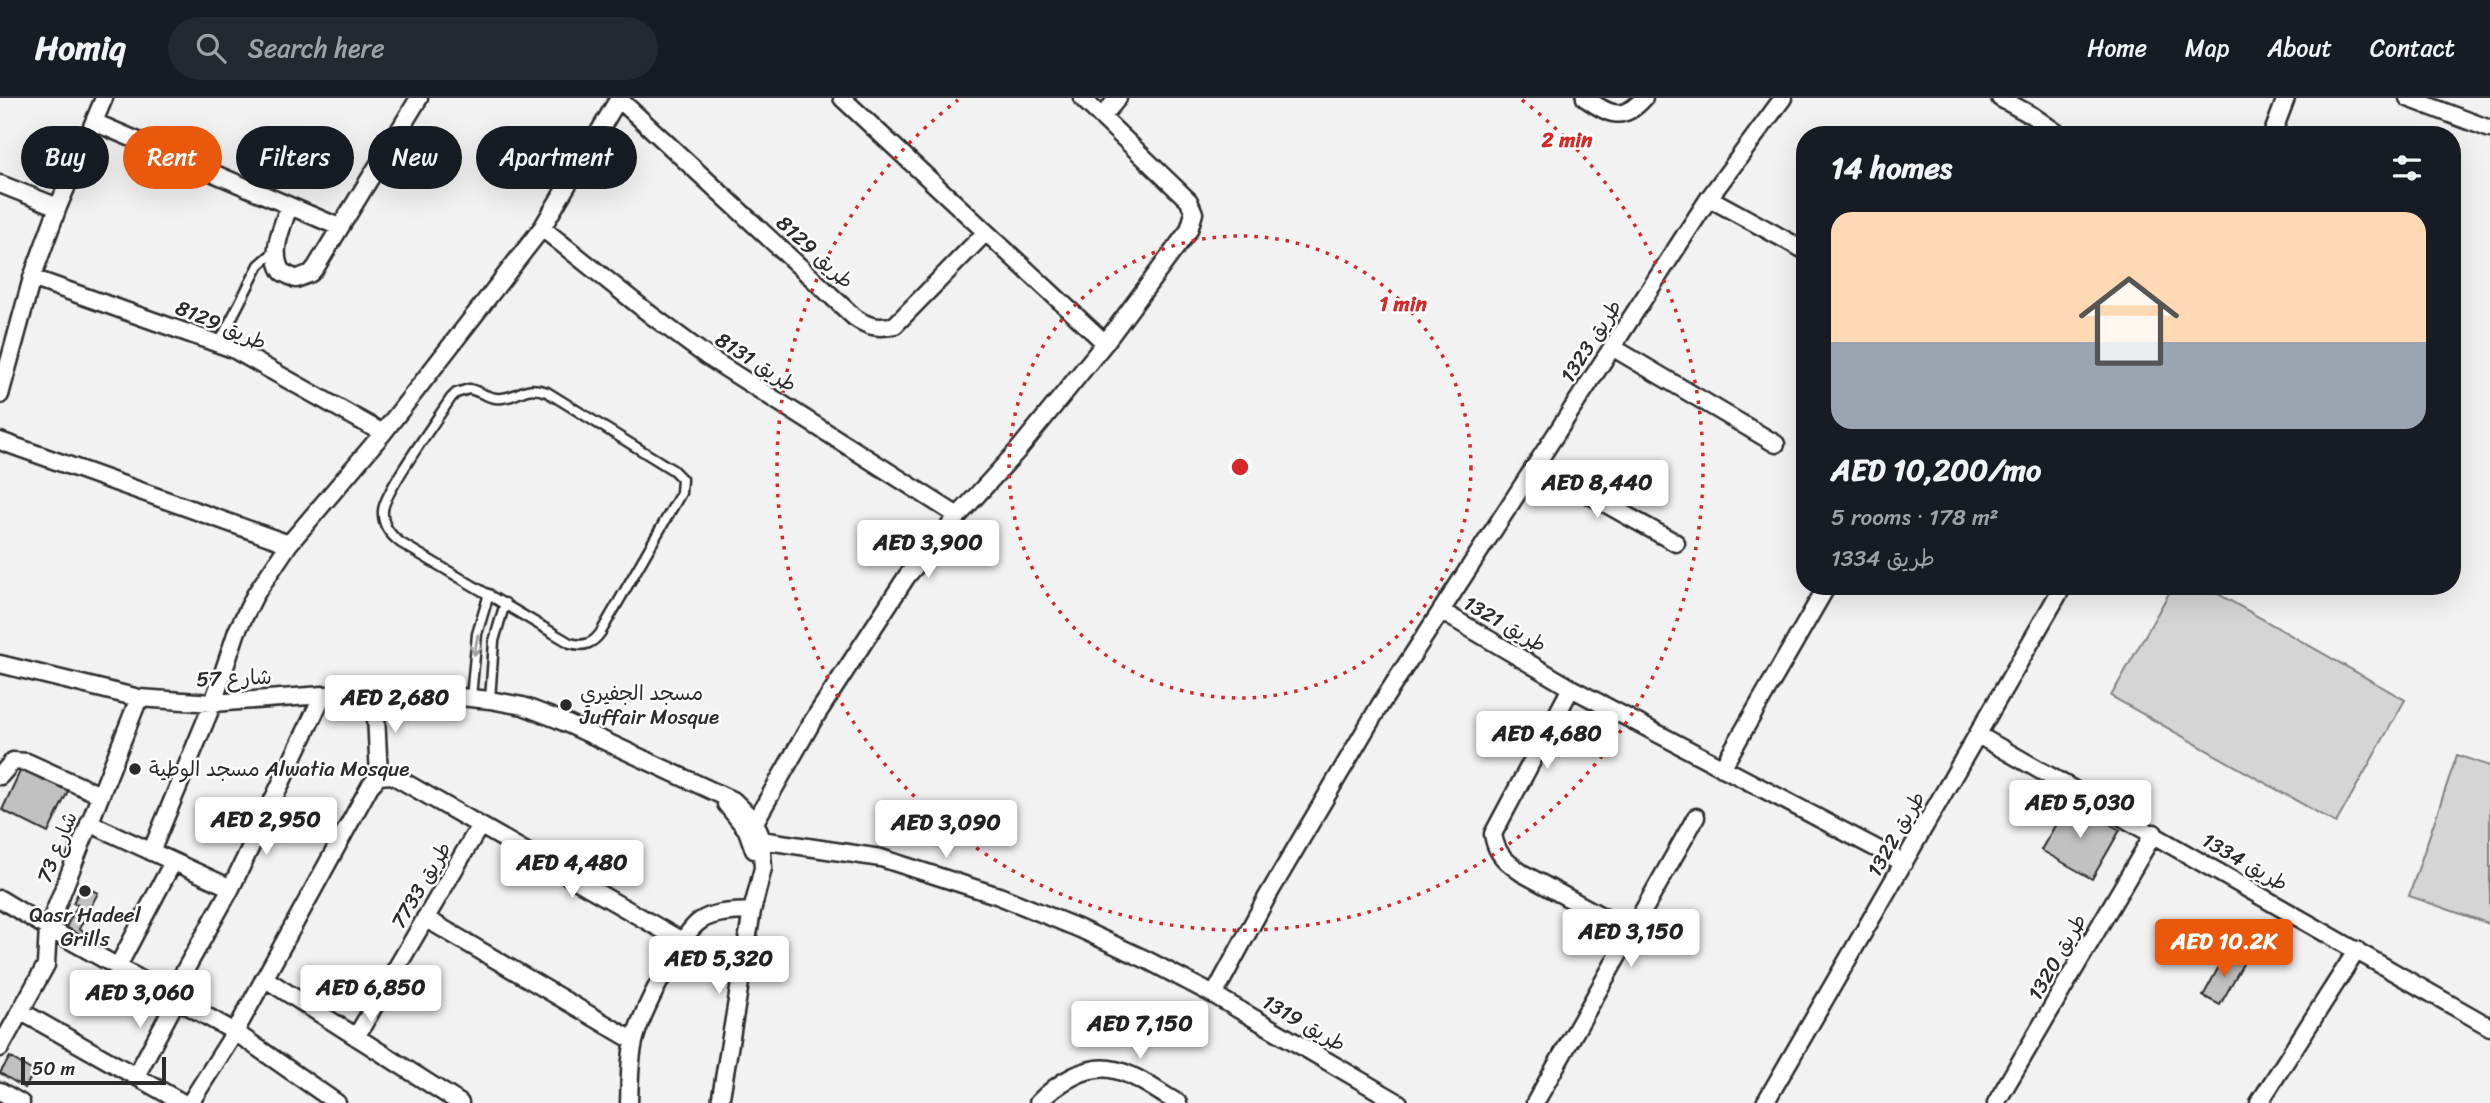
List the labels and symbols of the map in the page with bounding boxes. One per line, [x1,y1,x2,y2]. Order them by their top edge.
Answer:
text: 2 min [1541,121,1593,159]
street label: طريق 8129 [767,205,863,299]
text: 1 min [1379,285,1428,323]
street label: طريق 8129 [169,289,273,361]
street label: طريق 1323 [1550,291,1632,391]
street label: طريق 8131 [707,321,805,403]
centre of rings [1228,455,1252,479]
pin: AED 8,440 [1517,460,1677,520]
pin: AED 3,900 [848,520,1008,580]
street label: طريق 1321 [1456,585,1554,663]
one-way arrow [469,633,482,656]
street label: شارع 57 [195,658,273,698]
place label: مسجد الجفيري Juffair Mosque [579,674,719,736]
pin: AED 2,680 [315,676,475,735]
marker: مسجد الجفيري Juffair Mosque [558,697,574,713]
pin: AED 4,680 [1467,712,1627,771]
place label: مسجد الوطية Alwatia Mosque [149,750,409,788]
marker: مسجد الوطية Alwatia Mosque [127,761,143,777]
pin: AED 5,030 [2000,780,2160,840]
street label: طريق 1322 [1856,784,1936,884]
pin: AED 2,950 [186,798,346,857]
pin: AED 3,090 [866,800,1026,860]
street label: شارع 73 [25,805,89,889]
street label: طريق 1334 [2194,822,2296,902]
street label: طريق 7733 [380,834,462,936]
pin: AED 4,480 [492,840,652,900]
marker: Qasr Hadeel Grills [77,883,93,899]
place label: Qasr Hadeel Grills [29,896,142,958]
street label: طريق 1320 [2017,906,2097,1008]
pin: AED 3,150 [1551,910,1711,969]
pin: AED 10.2K [2144,920,2304,979]
pin: AED 5,320 [639,936,799,996]
pin: AED 6,850 [291,965,451,1025]
pin: AED 3,060 [60,970,220,1030]
street label: طريق 1319 [1255,984,1353,1062]
pin: AED 7,150 [1060,1002,1220,1061]
scale bar [21,1054,166,1086]

